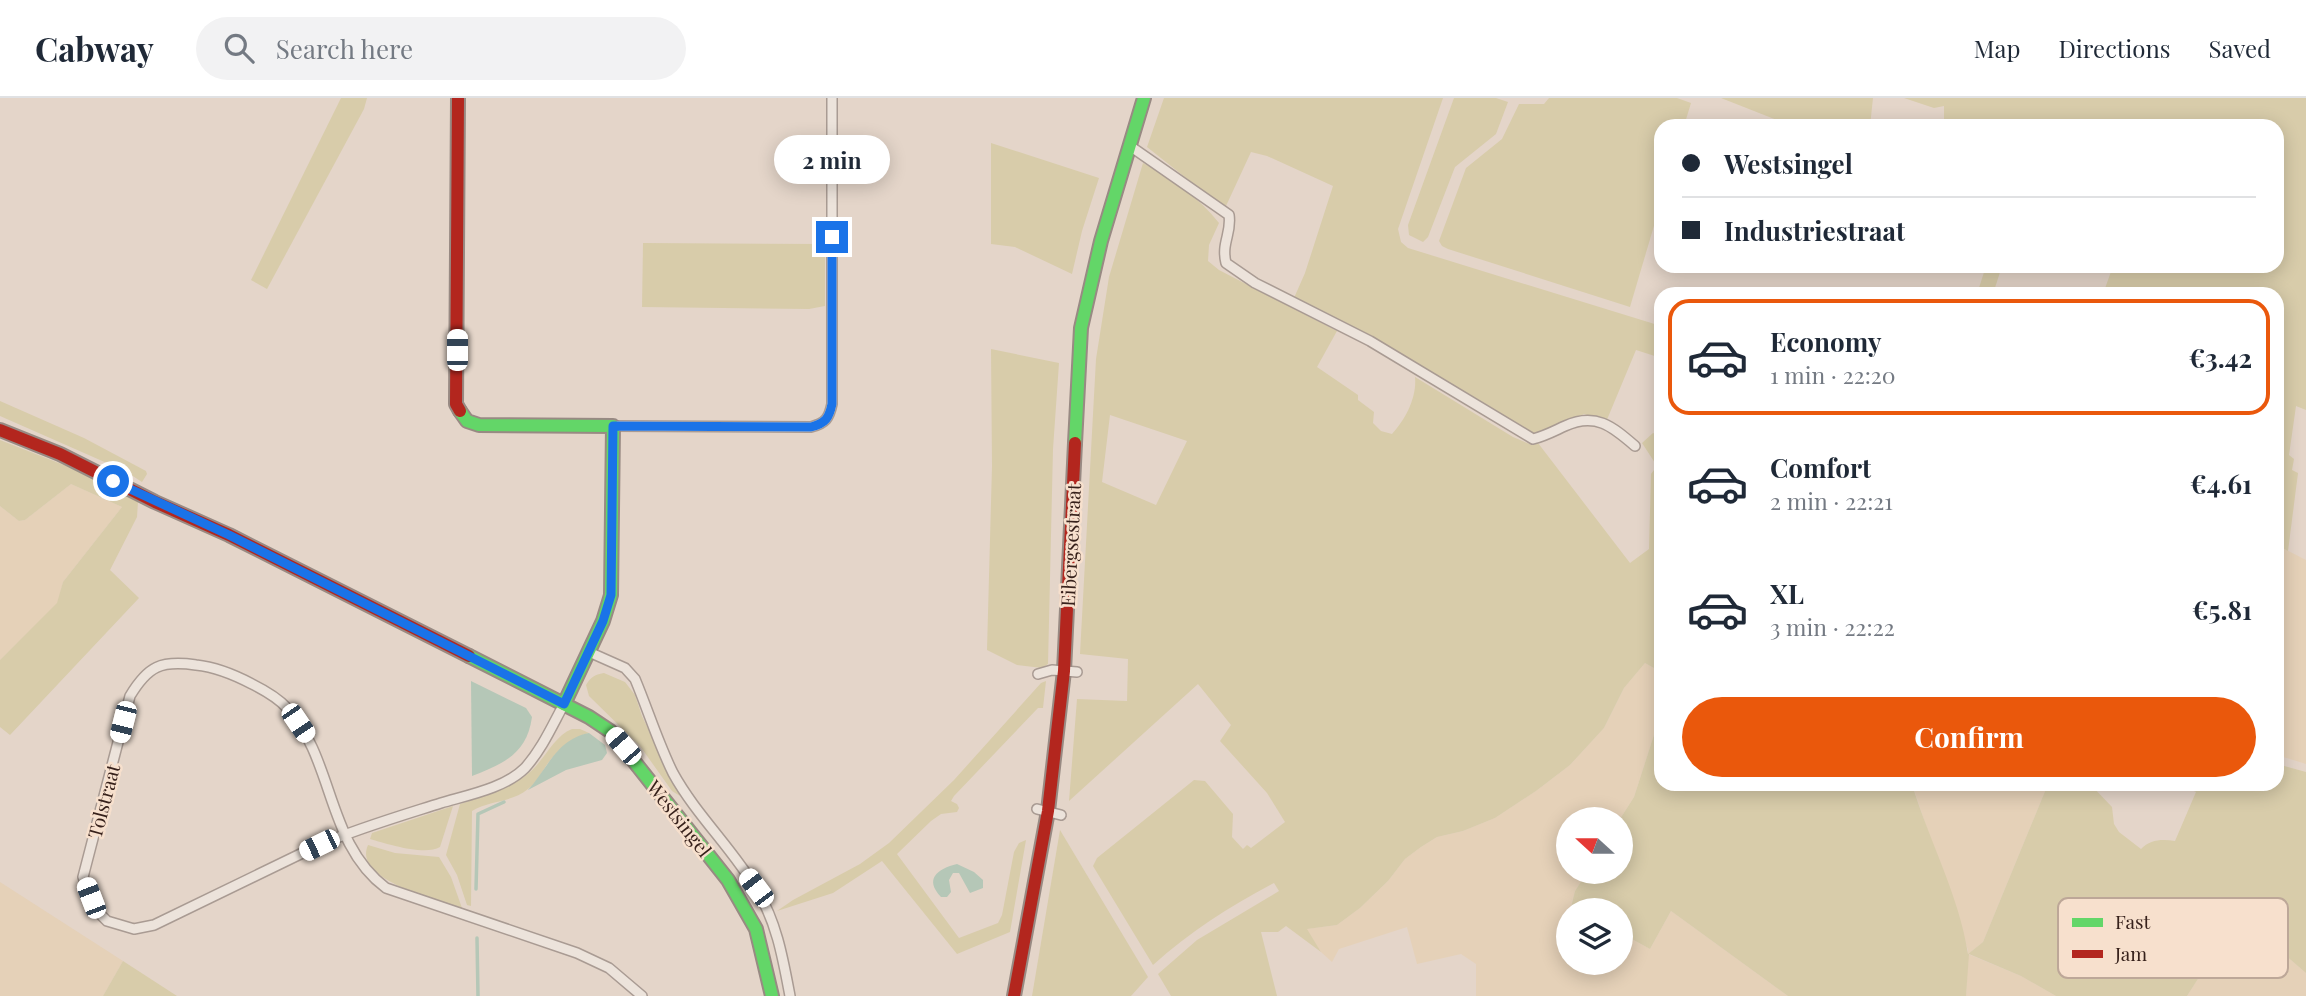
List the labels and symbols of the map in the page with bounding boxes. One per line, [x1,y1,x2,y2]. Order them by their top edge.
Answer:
callout: 2 min [774,136,890,184]
route end [816,221,848,253]
car [447,329,468,371]
route start [97,465,129,497]
street label: Eibergsestraat [1054,482,1086,607]
car [108,699,139,745]
car [278,700,319,746]
car [602,723,645,769]
street label: Tolstraat [81,761,125,841]
street label: Westsingel [641,773,719,862]
north arrow [1556,807,1633,884]
car [296,826,343,864]
car [735,865,778,911]
car [74,875,109,921]
legend [2058,898,2288,978]
text: Fast [2115,908,2151,934]
text: Jam [2114,940,2147,966]

